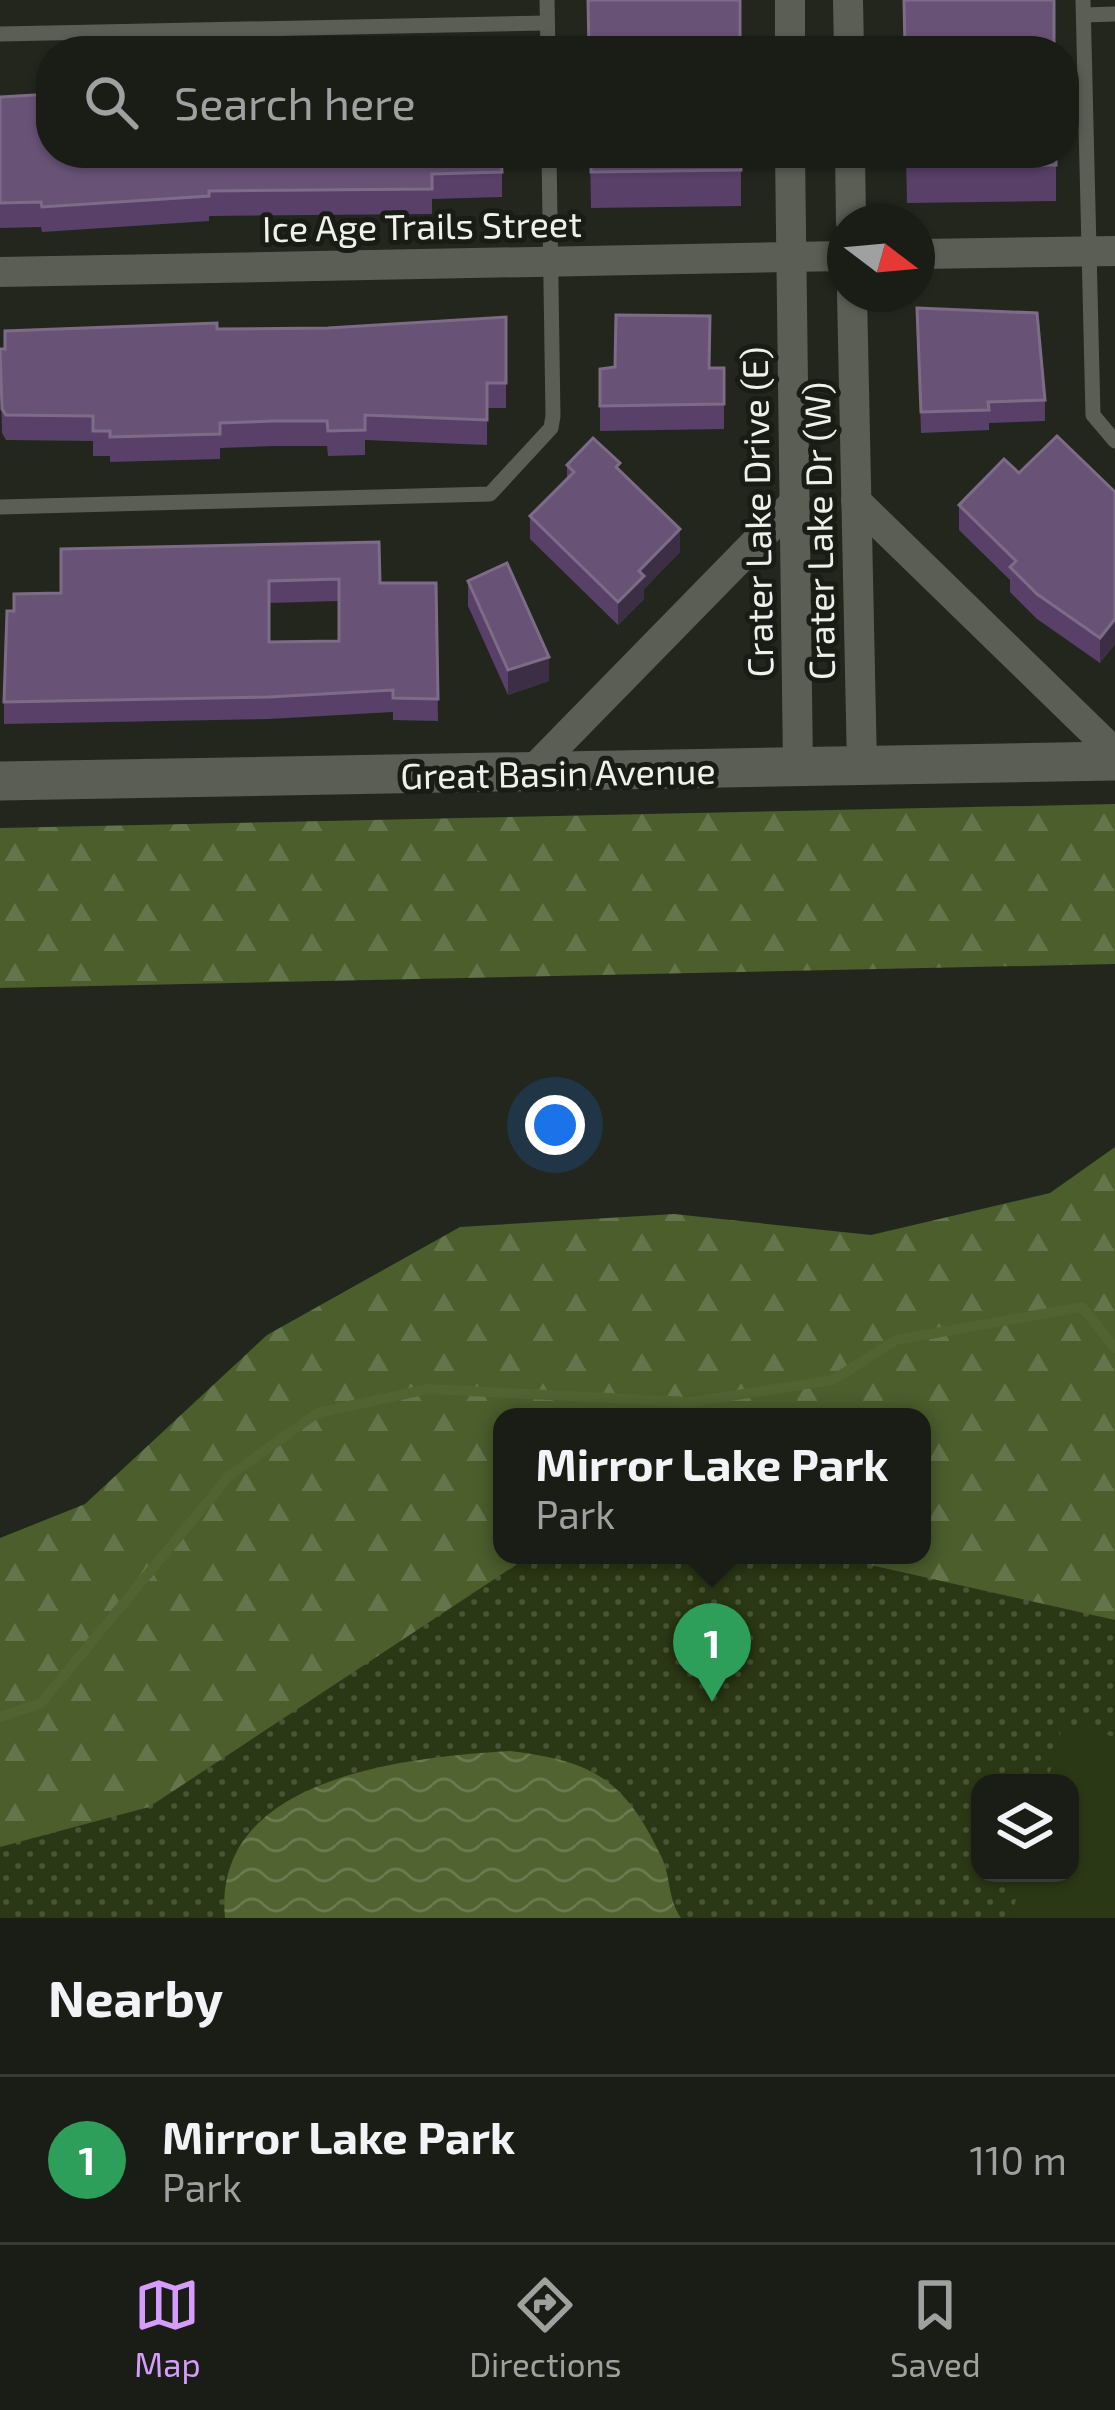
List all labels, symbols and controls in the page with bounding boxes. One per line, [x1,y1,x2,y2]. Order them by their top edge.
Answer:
search box [36,36,1079,168]
icon: search [78,69,144,135]
text: Search here [174,75,416,129]
street label: Ice Age Trails Street [262,201,582,249]
north arrow [827,204,935,312]
street label: Crater Lake Drive (E) [732,346,780,678]
street label: Crater Lake Dr (W) [794,381,842,681]
street label: Great Basin Avenue [400,748,716,796]
your location [525,1095,585,1155]
popup [493,1408,931,1564]
text: Mirror Lake Park [535,1436,889,1490]
text: Park [535,1490,615,1537]
pin: 1 [673,1603,751,1702]
map controls [971,1774,1079,1882]
button: layers [971,1774,1079,1882]
text: Nearby [48,1966,223,2027]
text: Mirror Lake Park [162,2109,515,2163]
text: 1 [79,2136,95,2183]
text: 110 m [970,2136,1067,2183]
text: Park [162,2163,242,2210]
tab: Map [134,2272,201,2384]
tab: Directions [469,2272,621,2384]
tab: Saved [890,2272,981,2384]

